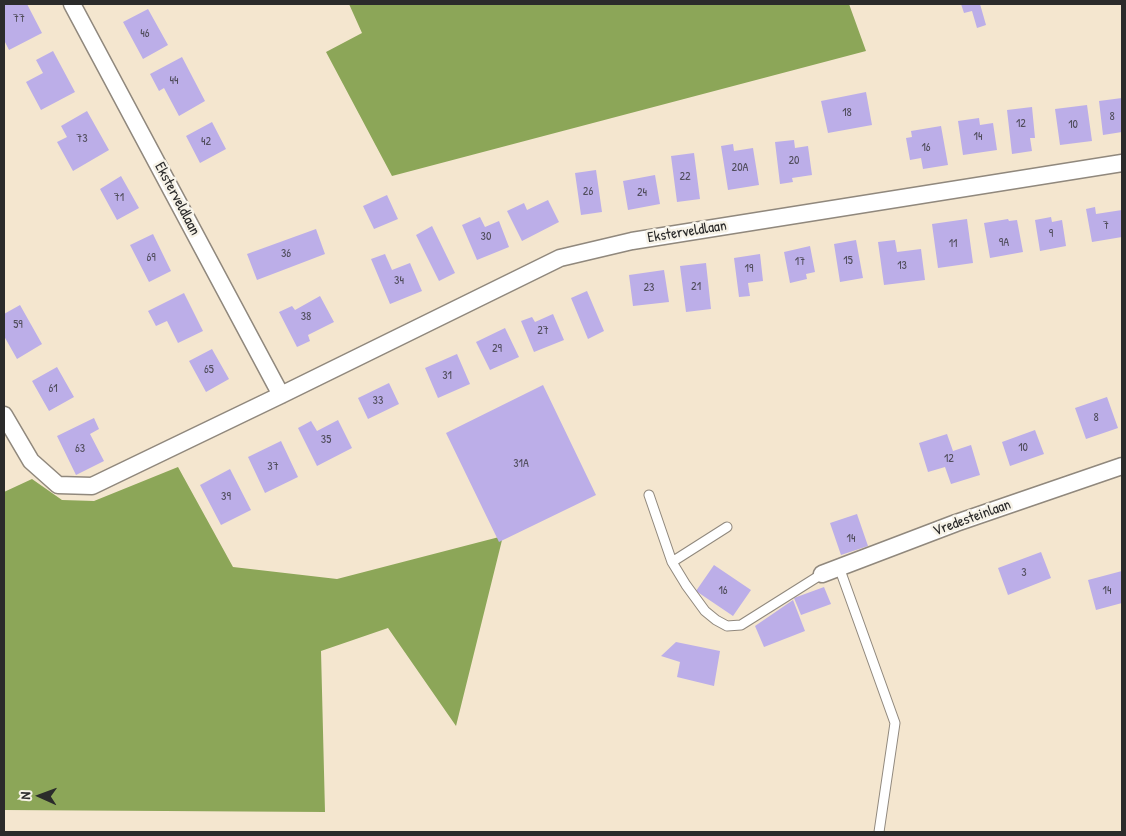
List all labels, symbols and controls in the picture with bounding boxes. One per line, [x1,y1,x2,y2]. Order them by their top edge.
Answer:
house number: 77 [13,12,25,26]
house number: 46 [140,27,150,41]
house number: 44 [170,74,178,88]
house number: 18 [842,106,852,120]
house number: 8 [1109,110,1115,124]
house number: 12 [1016,117,1026,131]
house number: 10 [1068,118,1078,132]
house number: 14 [974,130,982,144]
house number: 73 [76,132,88,146]
house number: 42 [201,135,211,149]
house number: 16 [921,141,931,155]
house number: 20 [789,154,799,168]
street label: Eksterveldlaan [150,160,204,238]
house number: 20A [732,161,748,175]
house number: 22 [679,170,691,184]
house number: 26 [583,185,593,199]
house number: 24 [637,186,647,200]
house number: 71 [114,191,124,205]
street label: Eksterveldlaan [646,217,728,247]
house number: 7 [1103,219,1109,233]
house number: 9 [1049,227,1053,241]
house number: 30 [481,230,491,244]
house number: 9A [999,236,1009,250]
house number: 11 [949,237,957,251]
house number: 36 [281,247,291,261]
house number: 69 [146,251,156,265]
house number: 15 [843,254,853,268]
house number: 17 [795,255,805,269]
house number: 13 [897,259,907,273]
house number: 19 [745,262,753,276]
house number: 34 [394,274,404,288]
house number: 21 [691,280,701,294]
house number: 23 [644,281,654,295]
house number: 38 [301,310,311,324]
house number: 59 [13,318,23,332]
house number: 27 [537,324,549,338]
house number: 29 [492,342,502,356]
house number: 65 [204,363,214,377]
house number: 31 [442,369,452,383]
house number: 61 [48,382,58,396]
house number: 33 [373,394,383,408]
house number: 8 [1093,411,1099,425]
house number: 35 [321,433,331,447]
house number: 10 [1018,441,1028,455]
house number: 63 [75,442,85,456]
house number: 12 [944,452,954,466]
house number: 31A [513,457,529,471]
house number: 37 [267,460,279,474]
house number: 39 [221,490,231,504]
street label: Vredesteinlaan [931,496,1013,540]
house number: 14 [847,532,855,546]
house number: 3 [1021,566,1027,580]
house number: 16 [718,584,728,598]
house number: 14 [1103,584,1111,598]
north arrow [15,771,65,821]
text: N [15,791,34,800]

